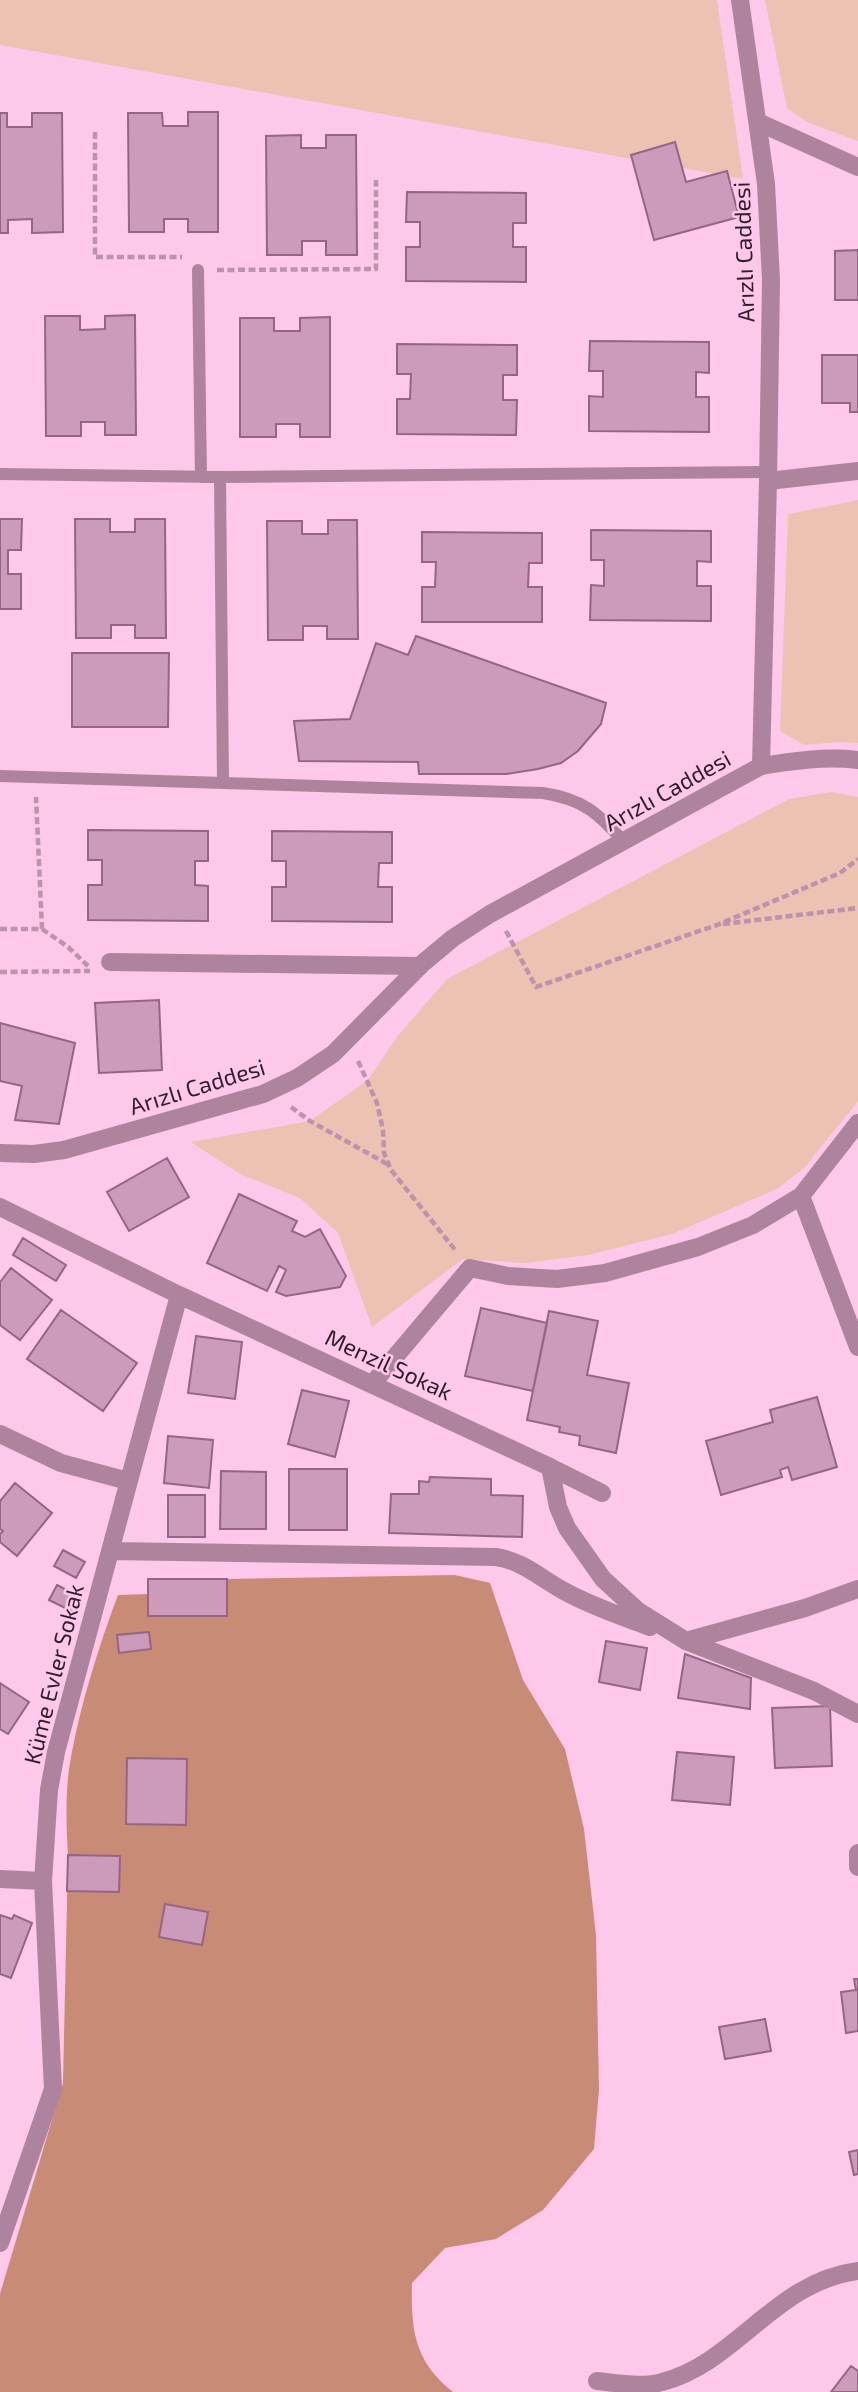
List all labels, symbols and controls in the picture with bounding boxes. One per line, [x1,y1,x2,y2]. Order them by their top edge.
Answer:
street label: Arızlı Caddesi [727,181,759,323]
street label: Arızlı Caddesi [599,744,735,836]
street label: Arızlı Caddesi [126,1052,268,1120]
street label: Menzil Sokak [321,1322,457,1406]
street label: Küme Evler Sokak [17,1581,89,1767]

